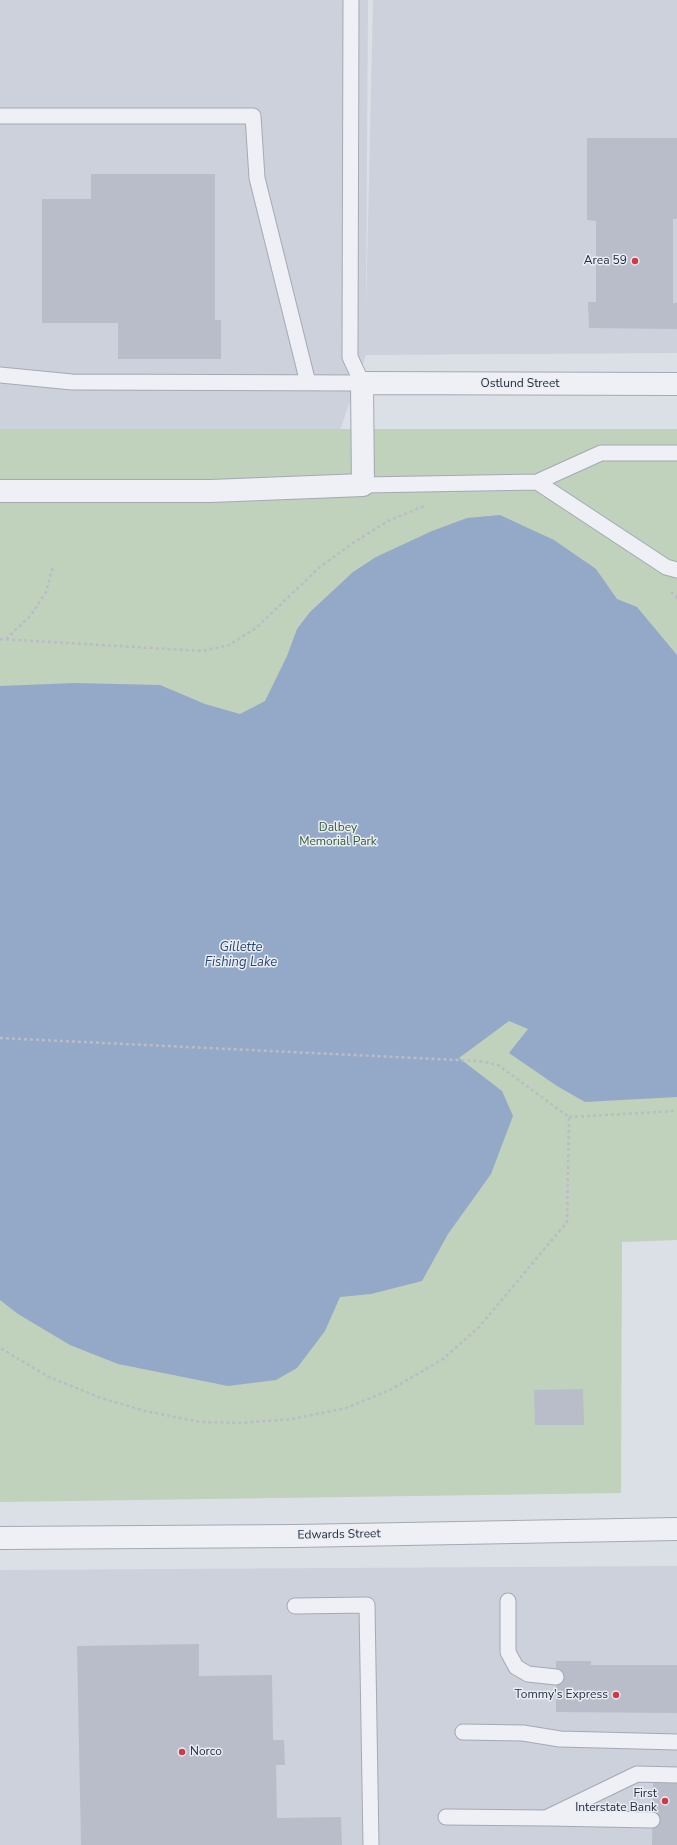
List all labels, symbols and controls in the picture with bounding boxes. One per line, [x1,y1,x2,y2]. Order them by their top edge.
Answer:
place label: Area 59 [584,254,627,268]
marker: Area 59 [630,256,640,266]
street label: Ostlund Street [480,377,560,391]
park label: Dalbey Memorial Park [299,821,377,849]
water label: Gillette Fishing Lake [205,940,277,971]
street label: Edwards Street [297,1527,381,1543]
place label: Tommy's Express [514,1688,608,1702]
marker: Tommy's Express [611,1690,621,1700]
place label: Norco [190,1745,222,1759]
marker: Norco [177,1747,187,1757]
place label: First Interstate Bank [575,1787,657,1815]
marker: First Interstate Bank [660,1796,670,1806]

